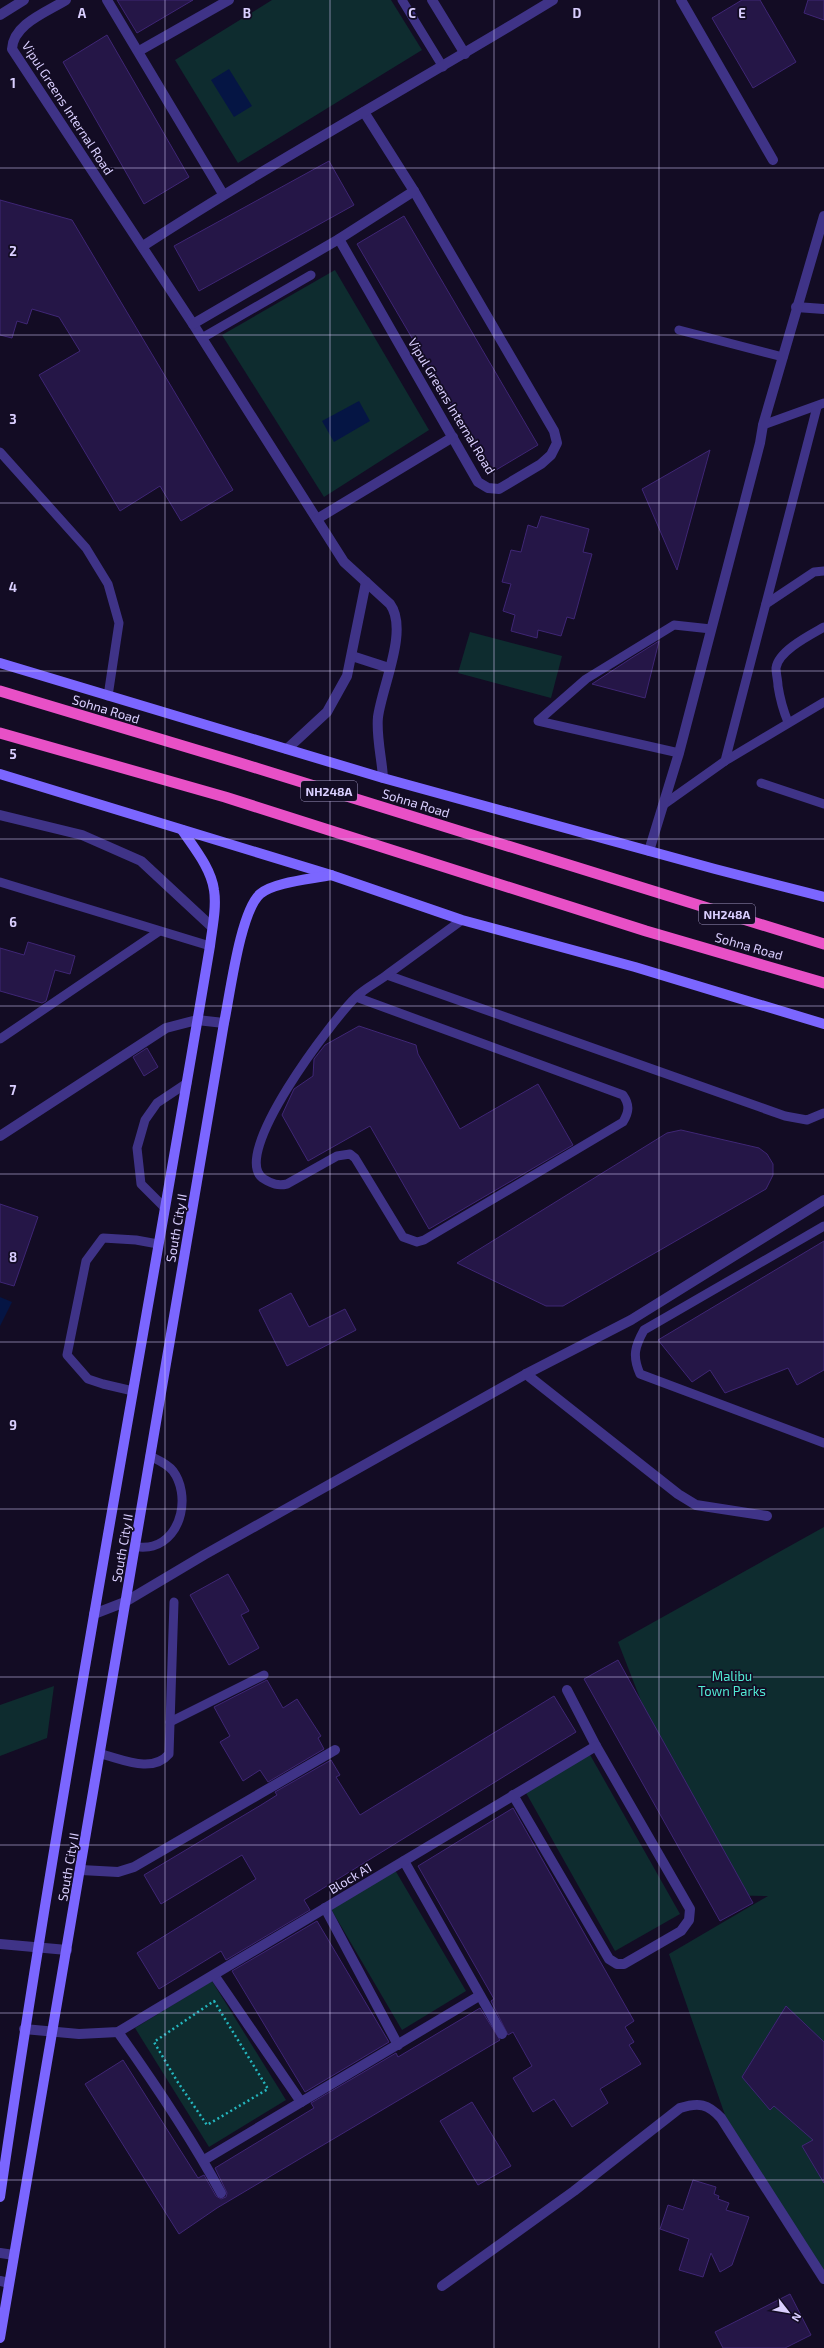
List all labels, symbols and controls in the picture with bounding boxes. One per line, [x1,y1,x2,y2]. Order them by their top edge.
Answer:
text: A [78,5,87,21]
text: B [243,5,251,21]
text: C [408,5,416,21]
text: D [573,5,582,21]
text: E [738,5,746,21]
street label: Vipul Greens Internal Road [19,38,117,178]
text: 1 [10,75,16,91]
text: 2 [9,243,17,259]
street label: Vipul Greens Internal Road [405,335,499,477]
text: 3 [9,411,17,427]
text: 4 [9,579,17,595]
street label: Sohna Road [70,691,142,727]
text: 5 [9,746,17,762]
road number: NH248A [301,781,357,801]
street label: Sohna Road [380,785,452,821]
road number: NH248A [699,904,755,924]
text: 6 [9,914,17,930]
street label: Sohna Road [713,929,785,963]
text: 7 [10,1082,17,1098]
street label: South City II [162,1192,190,1264]
text: 8 [9,1249,17,1265]
text: 9 [9,1417,17,1433]
street label: South City II [108,1512,136,1584]
park label: Malibu Town Parks [698,1668,766,1699]
street label: South City II [54,1831,82,1903]
street label: Block A1 [325,1859,375,1897]
north arrow [768,2292,808,2332]
text: N [789,2311,805,2324]

